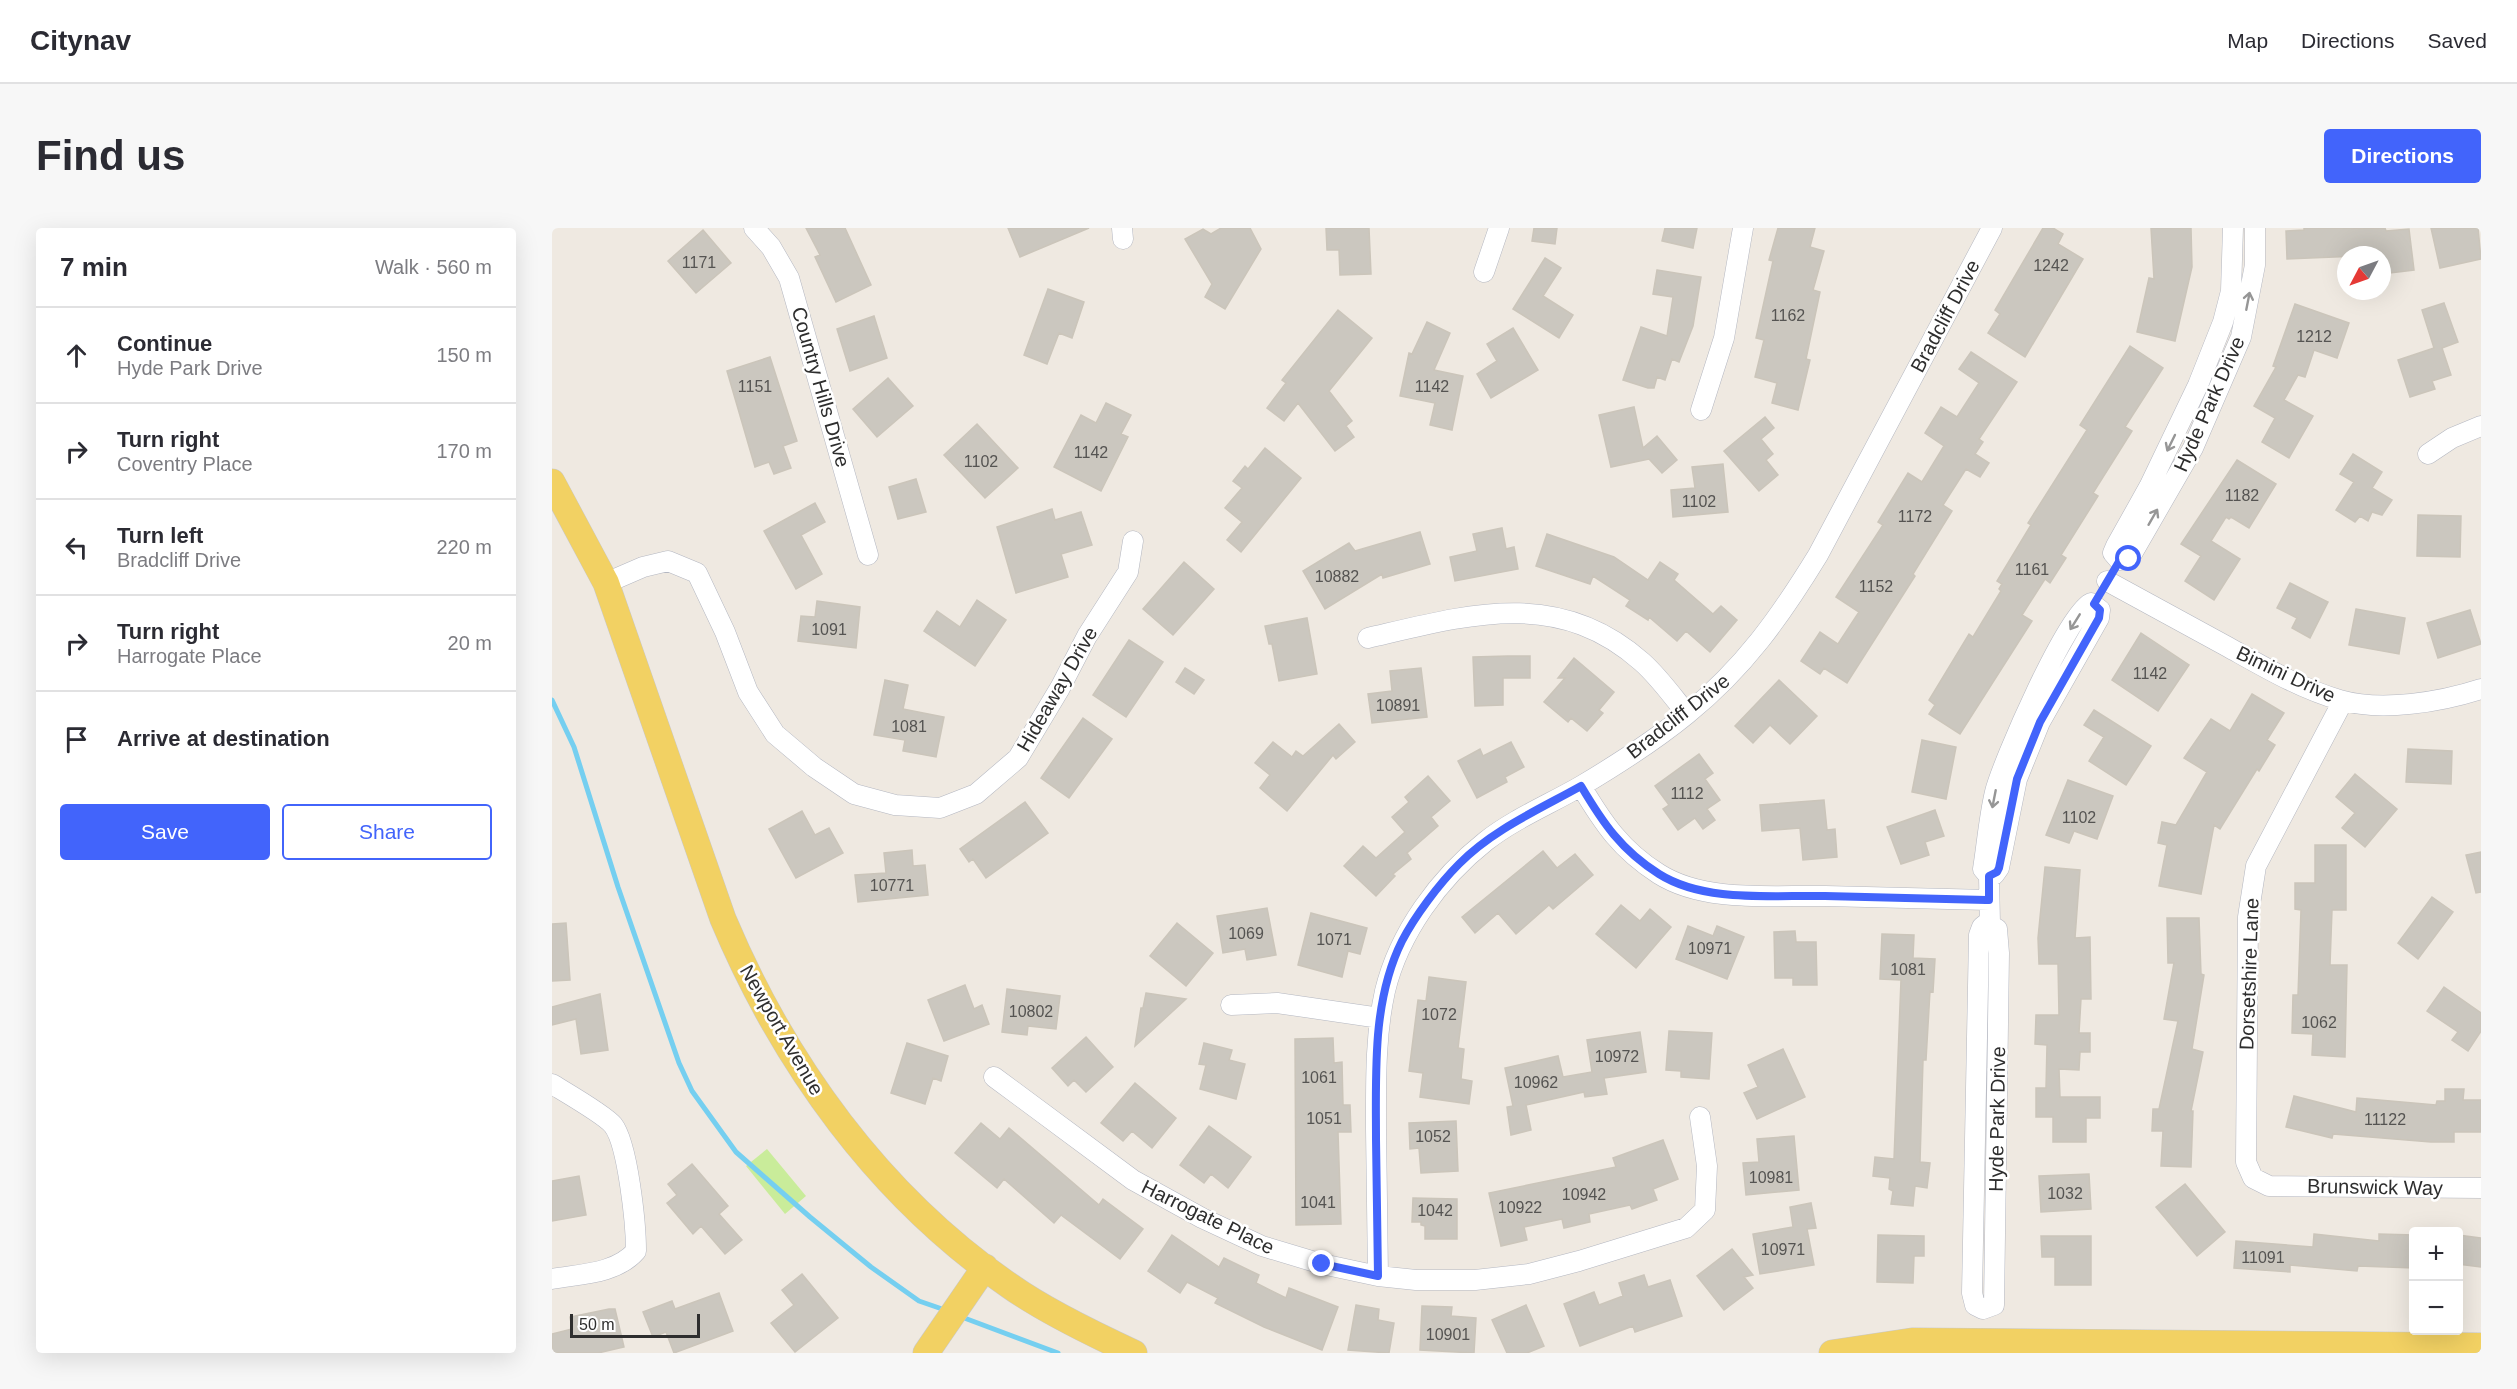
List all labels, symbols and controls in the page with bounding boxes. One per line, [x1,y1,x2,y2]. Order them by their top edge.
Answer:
text: Citynav [30,25,131,56]
text: Map [2227,29,2268,52]
text: Directions [2301,29,2394,52]
text: Saved [2427,29,2487,52]
button: Directions [2324,129,2481,183]
text: Find us [36,132,185,179]
north arrow [2337,246,2391,300]
text: 7 min [60,252,128,282]
house number: 1171 [682,254,716,271]
text: Walk · 560 m [375,256,492,278]
street label: Bradcliff Drive [1906,256,1984,376]
house number: 1242 [2033,257,2069,274]
one-way arrow [2243,292,2254,312]
street label: Country Hills Drive [788,304,854,470]
house number: 1162 [1771,307,1805,324]
house number: 1212 [2296,328,2332,345]
text: Continue [117,331,212,356]
street label: Hyde Park Drive [2169,333,2249,475]
icon: ahead [60,339,93,372]
text: 150 m [436,344,492,366]
text: Hyde Park Drive [117,357,263,379]
house number: 1151 [738,378,772,395]
house number: 1142 [1415,378,1449,395]
text: Turn right [117,427,219,452]
one-way arrow [2164,433,2176,451]
icon: right [60,435,93,468]
text: 170 m [436,440,492,462]
house number: 1142 [1074,444,1108,461]
text: Coventry Place [117,453,253,475]
house number: 1102 [964,453,998,470]
house number: 1182 [2225,487,2259,504]
house number: 1102 [1682,493,1716,510]
house number: 1172 [1898,508,1932,525]
one-way arrow [2147,509,2159,526]
text: Turn left [117,523,203,548]
icon: left [60,531,93,564]
text: 220 m [436,536,492,558]
route start [2115,545,2141,571]
text: Bradcliff Drive [117,549,241,571]
house number: 1161 [2015,561,2049,578]
house number: 10882 [1315,568,1359,585]
house number: 1152 [1859,578,1893,595]
one-way arrow [2068,613,2080,630]
text: Turn right [117,619,219,644]
house number: 1091 [811,621,847,638]
street label: Hideaway Drive [1012,623,1102,755]
icon: right [60,627,93,660]
text: 20 m [448,632,492,654]
street label: Bimini Drive [2233,641,2339,707]
text: Harrogate Place [117,645,262,667]
house number: 1142 [2133,665,2167,682]
street label: Bradcliff Drive [1622,669,1734,763]
house number: 10891 [1376,697,1420,714]
house number: 1081 [891,718,927,735]
icon: arrive [60,723,93,756]
text: Arrive at destination [117,726,330,751]
house number: 1112 [1670,785,1704,802]
one-way arrow [1988,789,1999,808]
button: Save [60,804,270,860]
button: Share [282,804,492,860]
house number: 1102 [2062,809,2096,826]
house number: 10771 [870,877,914,894]
street label: Dorsetshire Lane [2235,898,2263,1050]
house number: 1069 [1228,925,1264,942]
house number: 1071 [1316,931,1352,948]
house number: 10971 [1688,940,1732,957]
street label: Newport Avenue [736,961,828,1099]
house number: 1081 [1890,961,1926,978]
house number: 10802 [1009,1003,1053,1020]
house number: 1072 [1421,1006,1457,1023]
house number: 1062 [2301,1014,2337,1031]
street label: Hyde Park Drive [1985,1046,2009,1192]
house number: 10972 [1595,1048,1639,1065]
house number: 1061 [1301,1069,1337,1086]
house number: 10962 [1514,1074,1558,1091]
house number: 1051 [1306,1110,1342,1127]
house number: 11122 [2364,1111,2406,1128]
house number: 1052 [1415,1128,1451,1145]
house number: 10981 [1749,1169,1793,1186]
street label: Harrogate Place [1138,1175,1278,1259]
street label: Brunswick Way [2307,1175,2443,1199]
house number: 1032 [2047,1185,2083,1202]
house number: 10942 [1562,1186,1606,1203]
house number: 1041 [1300,1194,1336,1211]
house number: 10922 [1498,1199,1542,1216]
house number: 1042 [1417,1202,1453,1219]
map controls [2409,1227,2463,1335]
button: + [2409,1227,2463,1281]
house number: 10971 [1761,1241,1805,1258]
house number: 11091 [2241,1249,2285,1266]
route end [1308,1250,1334,1276]
button: − [2409,1281,2463,1335]
scale bar [570,1311,700,1338]
text: 50 m [579,1316,615,1333]
house number: 10901 [1426,1326,1470,1343]

